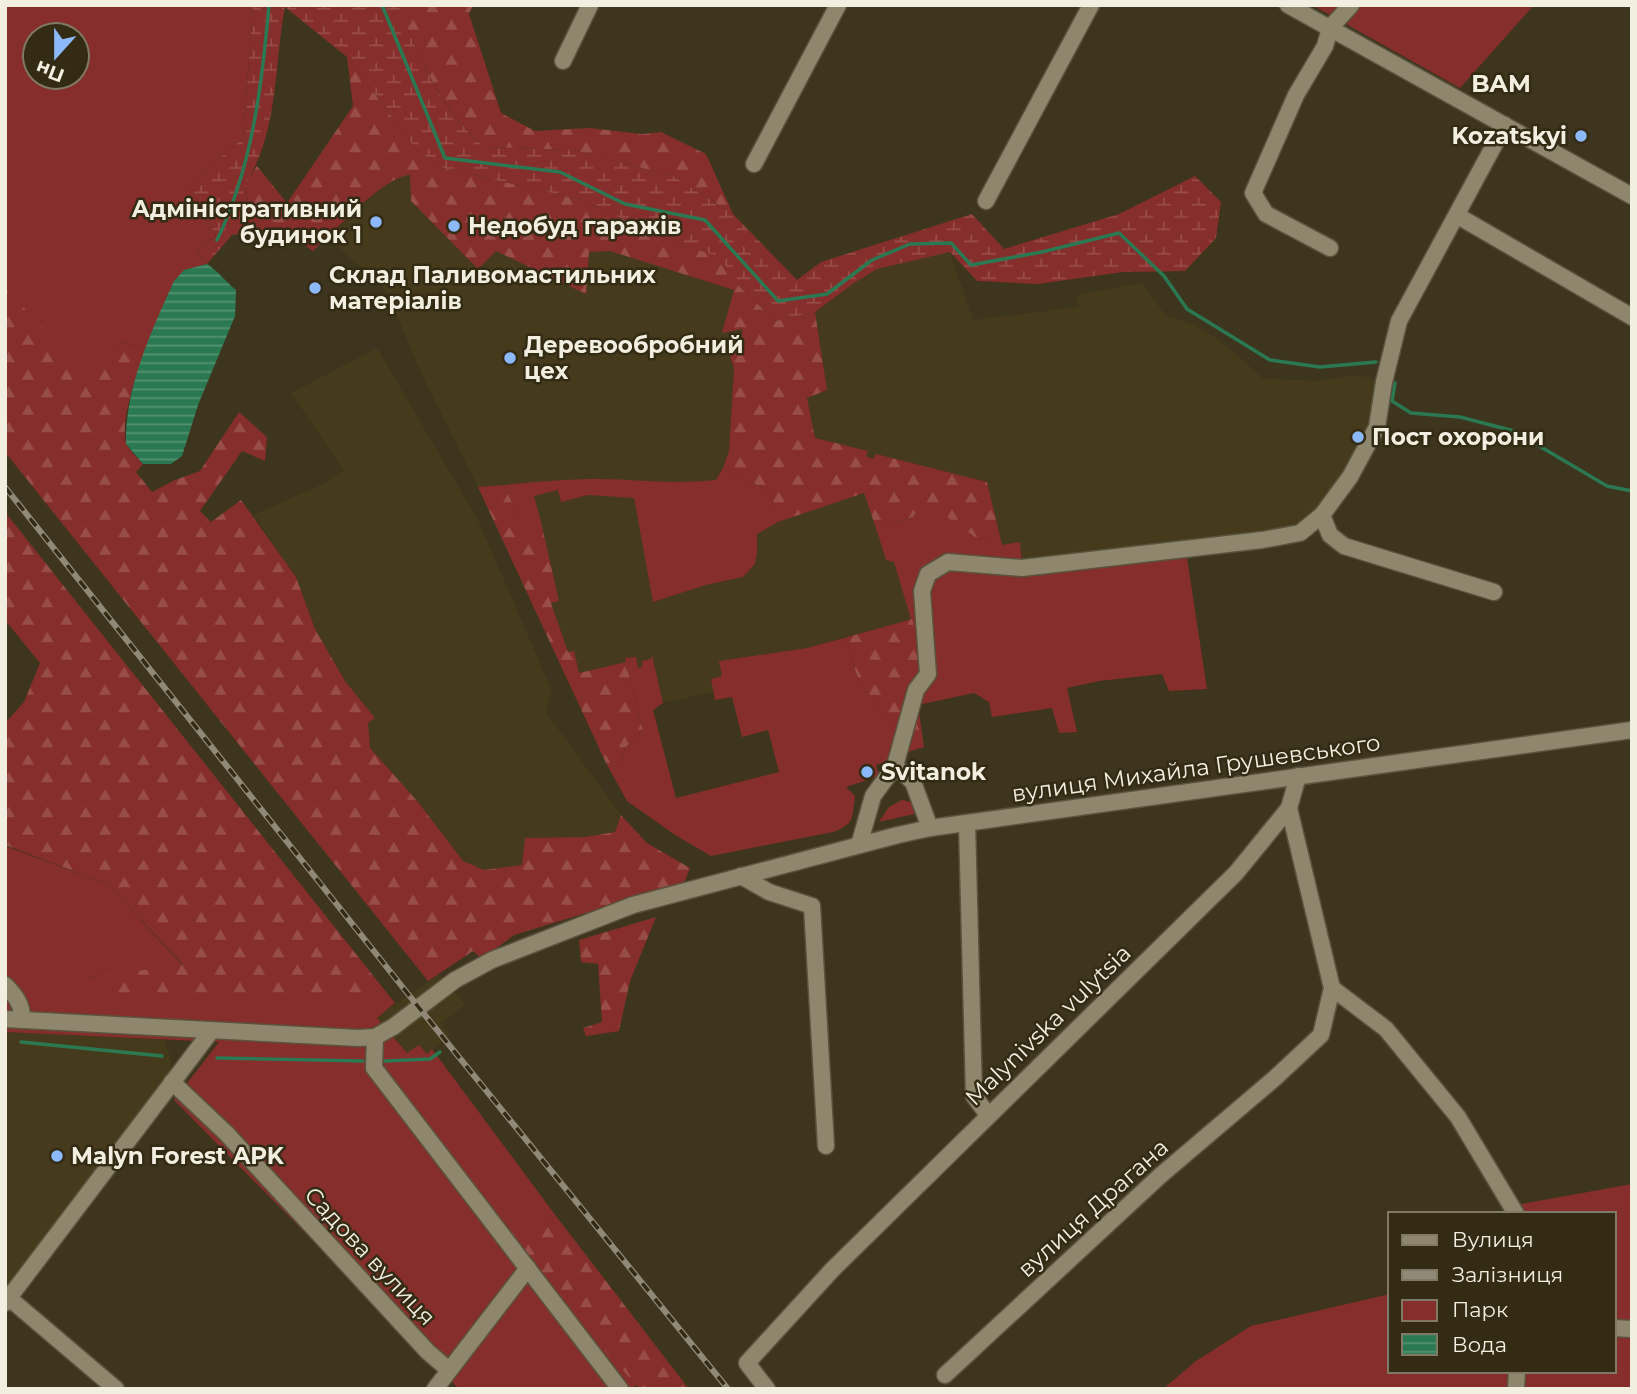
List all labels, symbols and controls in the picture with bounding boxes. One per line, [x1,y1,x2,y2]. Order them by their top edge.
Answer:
north arrow [21,21,91,91]
text: Пн [33,56,68,87]
district label: BAM [1471,69,1531,98]
place label: Kozatskyi [1451,122,1567,150]
marker: Kozatskyi [1573,128,1589,144]
place label: Адміністративний будинок 1 [132,195,362,249]
place label: Недобуд гаражів [468,212,681,240]
marker: Адміністративний будинок 1 [368,214,384,230]
marker: Недобуд гаражів [446,218,462,234]
place label: Склад Паливомастильних матеріалів [329,261,656,315]
marker: Склад Паливомастильних матеріалів [307,280,323,296]
place label: Деревообробний цех [524,331,743,385]
marker: Деревообробний цех [502,350,518,366]
place label: Пост охорони [1372,423,1544,451]
marker: Пост охорони [1350,429,1366,445]
street label: вулиця Михайла Грушевського [1010,728,1382,808]
place label: Svitanok [881,758,987,786]
marker: Svitanok [859,764,875,780]
street label: Malynivska vulytsia [959,939,1137,1111]
street label: вулиця Драгана [1012,1133,1174,1283]
place label: Malyn Forest APK [71,1142,285,1170]
marker: Malyn Forest APK [49,1148,65,1164]
street label: Садова вулиця [299,1181,441,1331]
legend [1388,1212,1616,1373]
text: Вулиця [1452,1227,1534,1252]
text: Залізниця [1452,1262,1563,1287]
text: Парк [1452,1297,1508,1322]
text: Вода [1452,1332,1507,1357]

